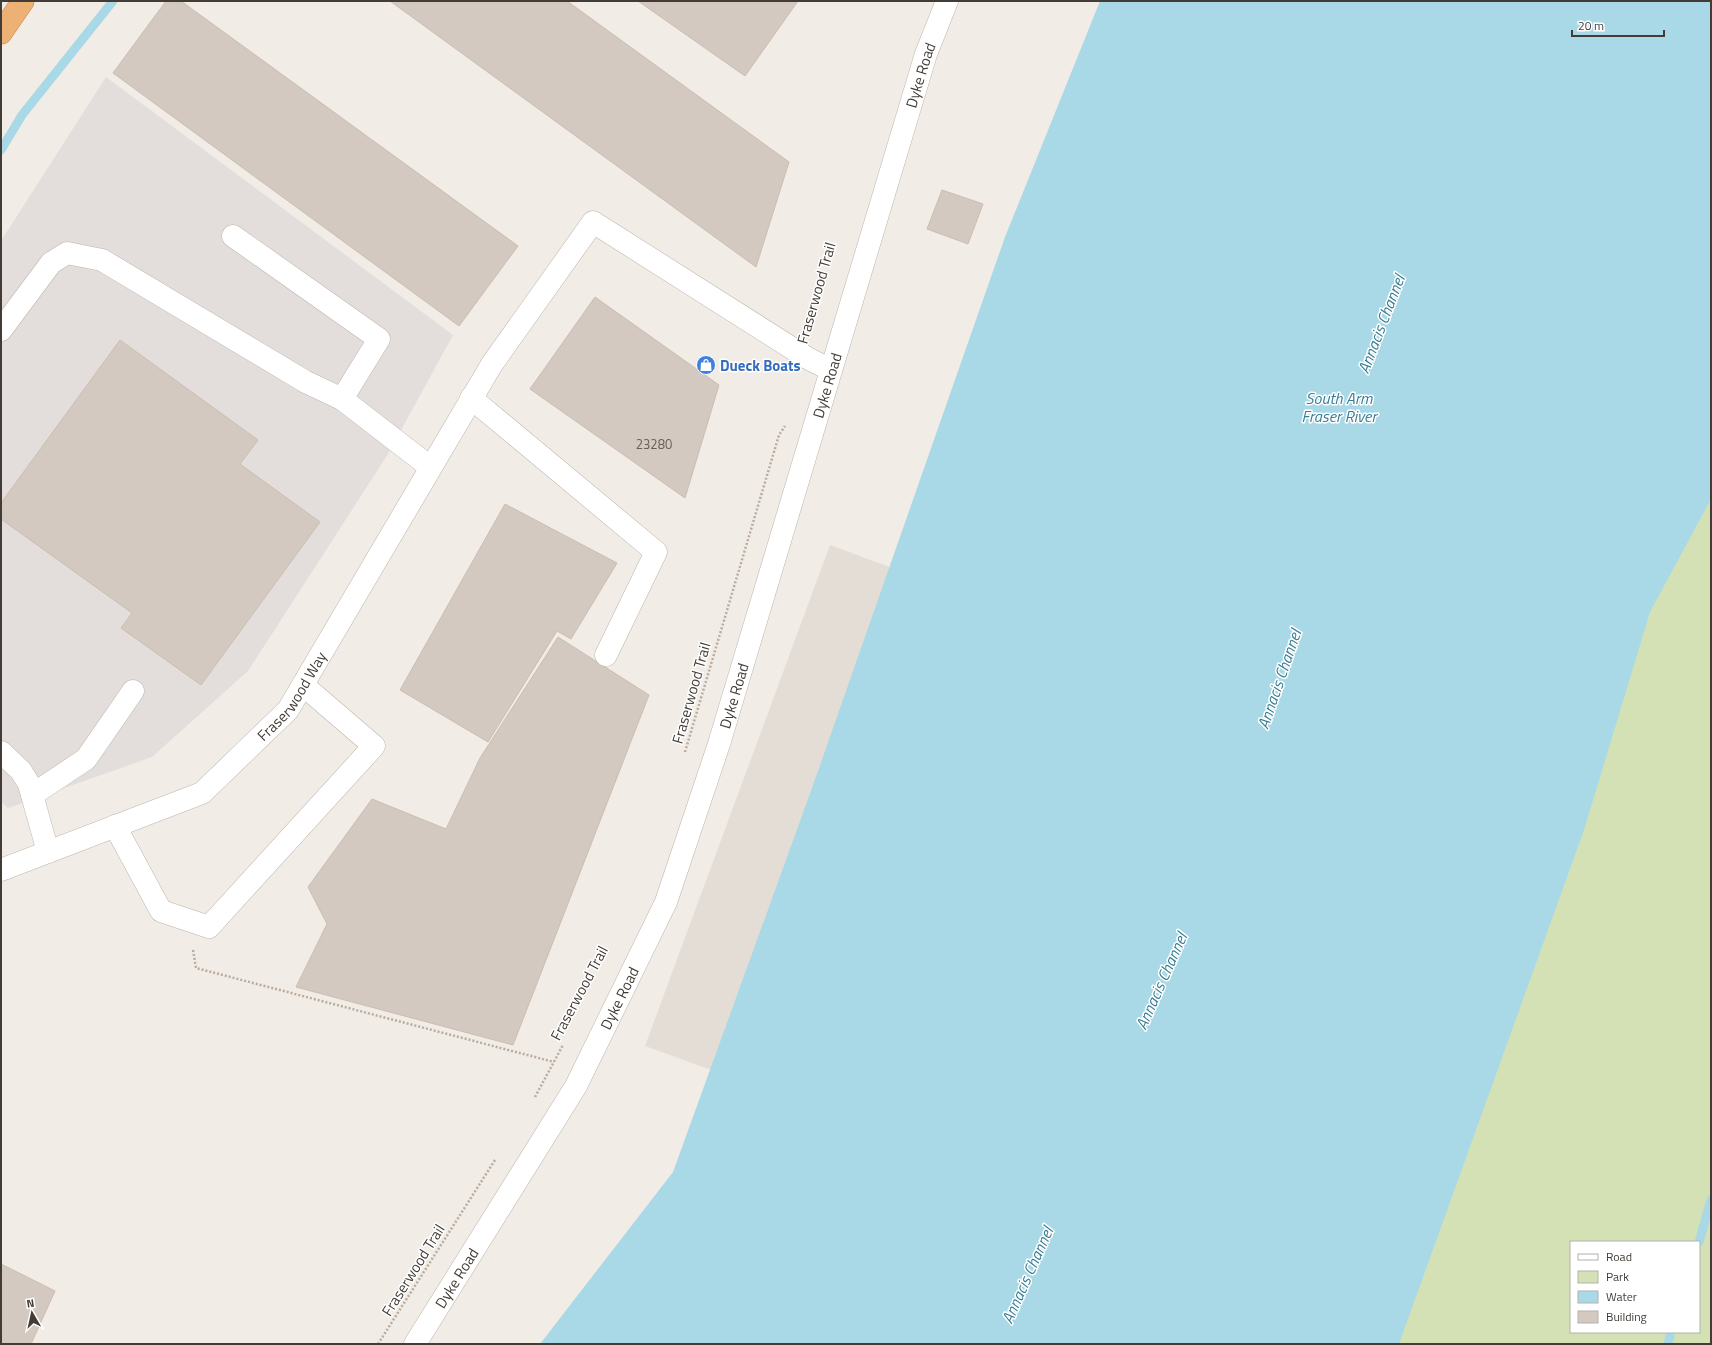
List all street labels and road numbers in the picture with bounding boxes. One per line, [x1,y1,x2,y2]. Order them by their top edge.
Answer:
street label: Dyke Road [899,39,941,111]
street label: Fraserwood Trail [791,240,841,346]
street label: Dyke Road [806,350,847,421]
street label: Fraserwood Trail [666,640,716,746]
street label: Fraserwood Way [251,647,332,746]
street label: Dyke Road [713,660,754,731]
street label: Fraserwood Trail [544,941,614,1045]
street label: Dyke Road [594,963,644,1033]
street label: Fraserwood Trail [376,1220,450,1320]
street label: Dyke Road [429,1243,484,1312]

